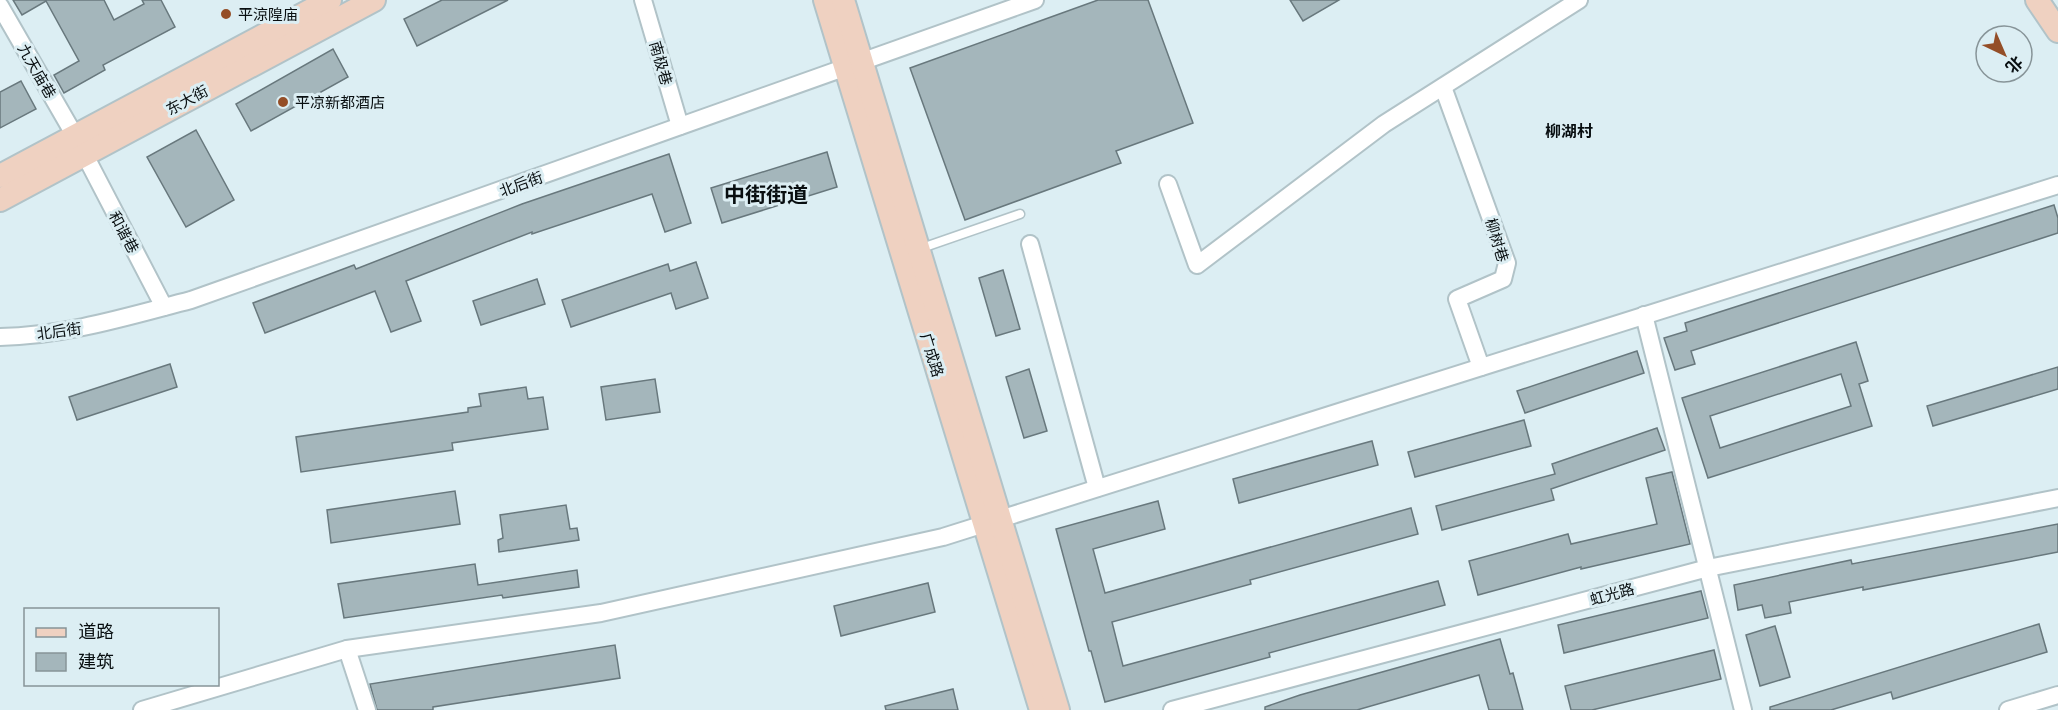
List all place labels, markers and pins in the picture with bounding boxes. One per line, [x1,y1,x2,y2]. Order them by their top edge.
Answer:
place label: 平涼隍庙 [238,5,298,24]
marker: 平涼隍庙 [219,7,233,21]
place label: 平凉新都酒店 [295,93,385,112]
marker: 平凉新都酒店 [276,95,290,109]

